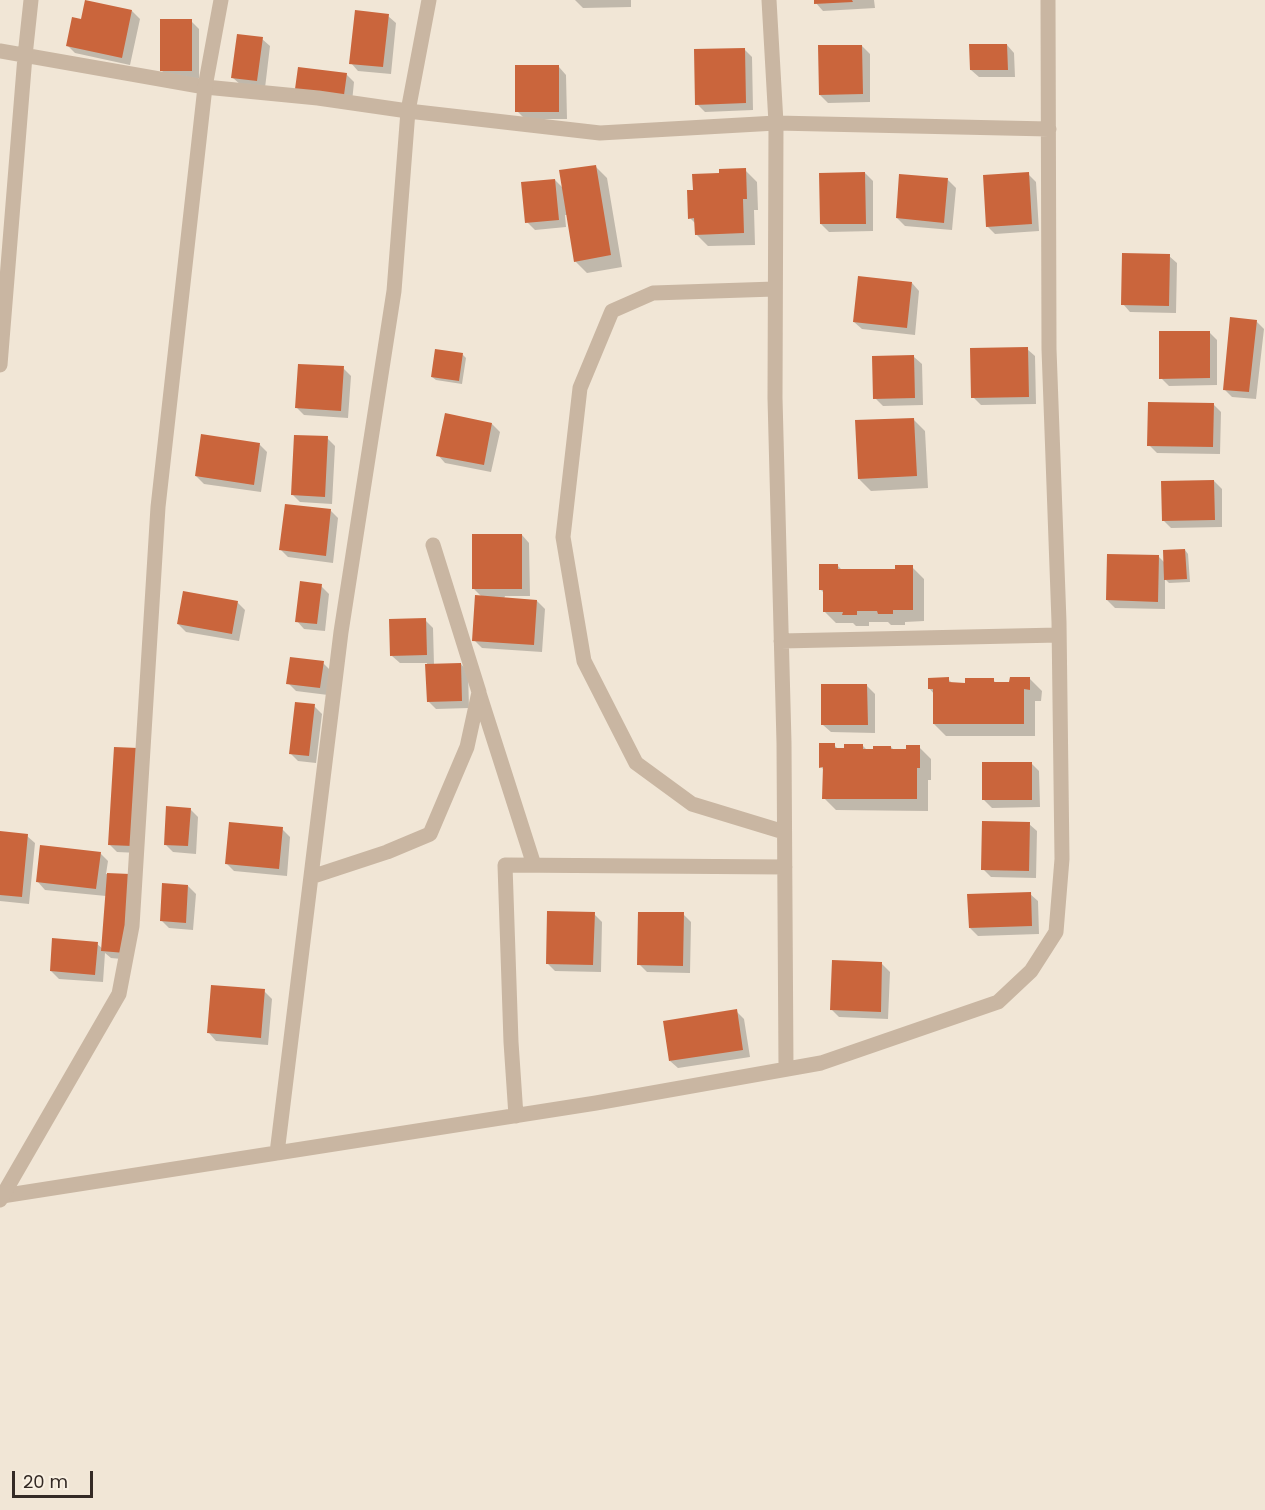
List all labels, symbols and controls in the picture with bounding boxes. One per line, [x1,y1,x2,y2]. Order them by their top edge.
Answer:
scale bar [15,1459,96,1497]
text: 20 m [23,1469,68,1494]

